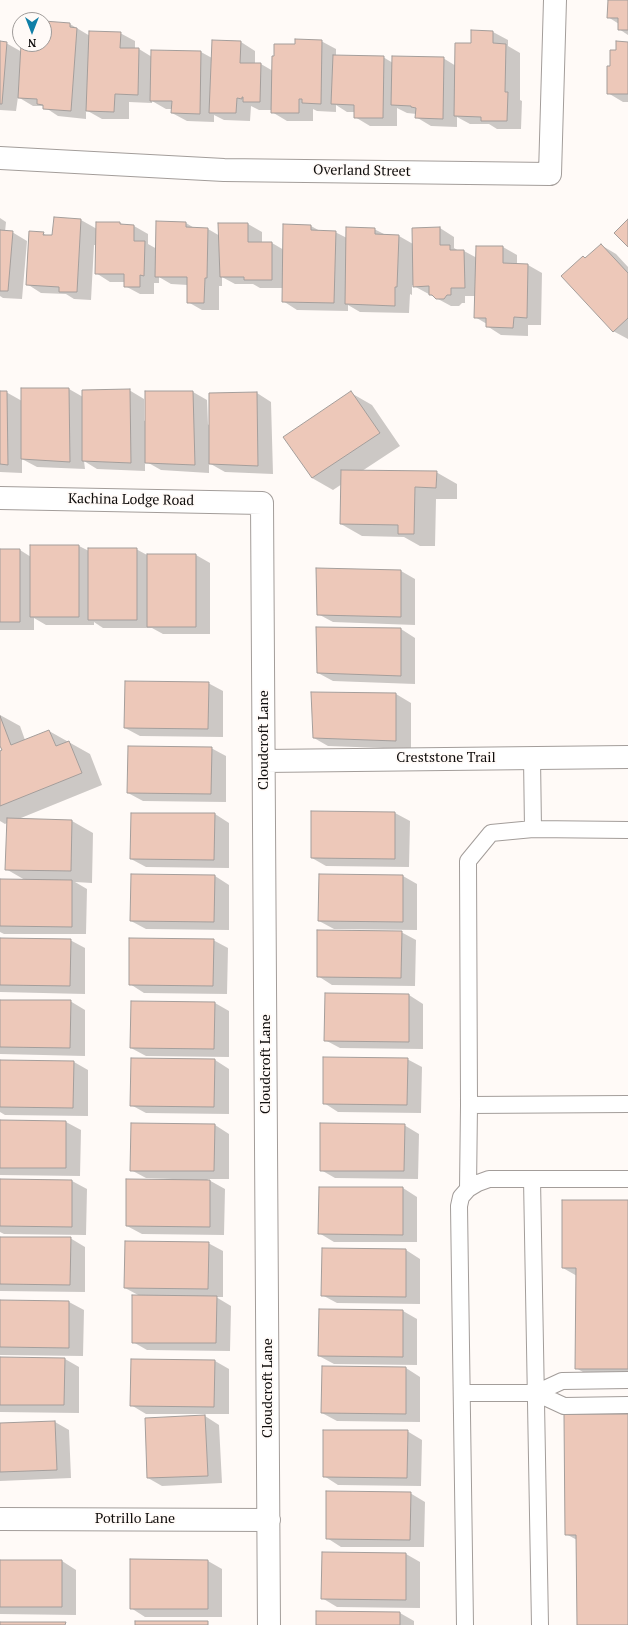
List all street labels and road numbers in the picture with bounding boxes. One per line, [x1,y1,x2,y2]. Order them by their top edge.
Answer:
street label: Overland Street [313,162,411,180]
street label: Kachina Lodge Road [68,491,194,509]
street label: Cloudcroft Lane [256,690,272,790]
street label: Creststone Trail [396,750,496,766]
street label: Cloudcroft Lane [258,1014,274,1114]
street label: Cloudcroft Lane [260,1338,276,1438]
street label: Potrillo Lane [95,1511,175,1527]

